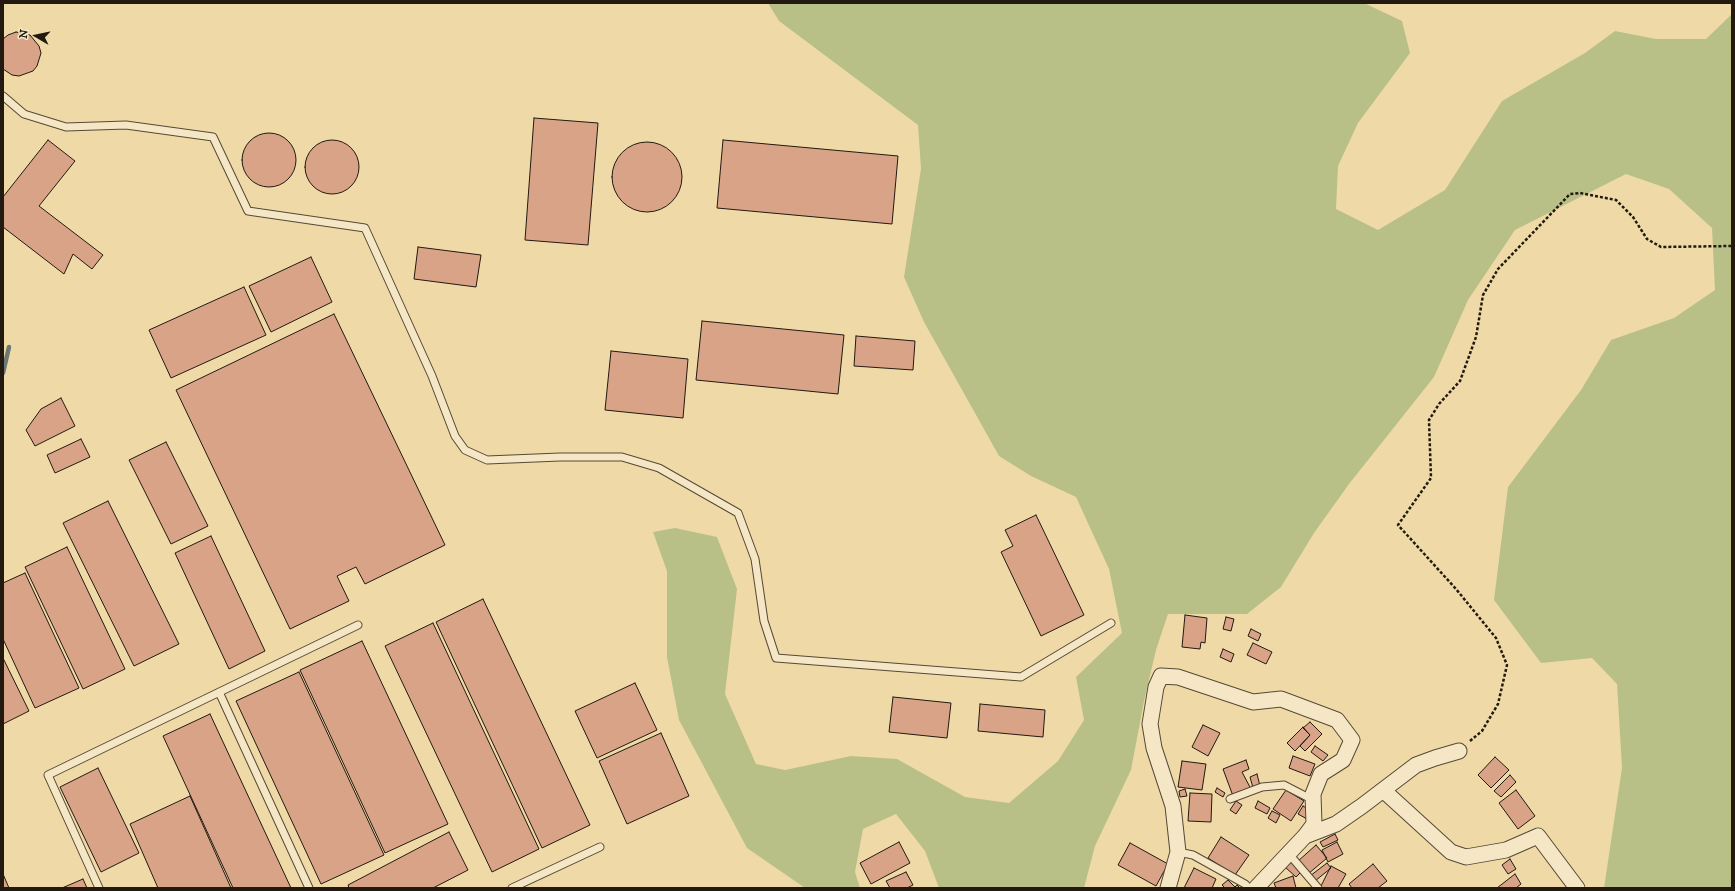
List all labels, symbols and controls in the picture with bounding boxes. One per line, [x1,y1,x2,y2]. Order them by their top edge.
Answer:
north arrow [16,16,56,56]
text: N [17,29,32,40]

